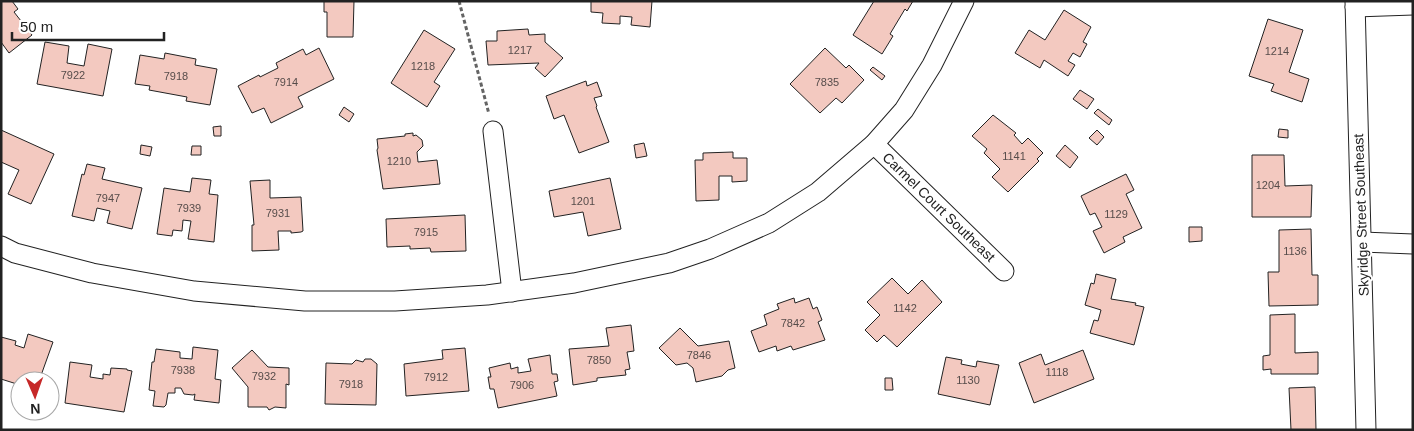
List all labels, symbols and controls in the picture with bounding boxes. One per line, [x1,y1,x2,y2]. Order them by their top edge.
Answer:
scale bar [12,10,165,42]
text: 50 m [20,18,53,35]
house number: 1217 [508,44,532,56]
house number: 1214 [1265,45,1289,57]
house number: 1218 [411,60,435,72]
house number: 7922 [61,69,85,81]
house number: 7918 [164,70,188,82]
house number: 7914 [274,76,298,88]
house number: 7835 [815,76,839,88]
street label: Skyridge Street Southeast [1350,133,1372,297]
street label: Carmel Court Southeast [879,149,999,265]
house number: 1141 [1002,150,1026,162]
house number: 1210 [387,155,411,167]
house number: 1204 [1256,179,1280,191]
house number: 7947 [96,192,120,204]
house number: 1201 [571,195,595,207]
house number: 7939 [177,202,201,214]
house number: 7931 [266,207,290,219]
house number: 1129 [1104,208,1128,220]
house number: 7915 [414,226,438,238]
house number: 1136 [1283,245,1307,257]
house number: 1142 [893,302,917,314]
house number: 7842 [781,317,805,329]
house number: 7846 [687,349,711,361]
house number: 7850 [587,354,611,366]
house number: 7938 [171,364,195,376]
house number: 1118 [1046,366,1068,378]
house number: 7932 [252,370,276,382]
north arrow [10,371,60,421]
house number: 7912 [424,371,448,383]
house number: 1130 [956,374,980,386]
house number: 7918 [339,378,363,390]
house number: 7906 [510,379,534,391]
text: N [30,401,41,417]

